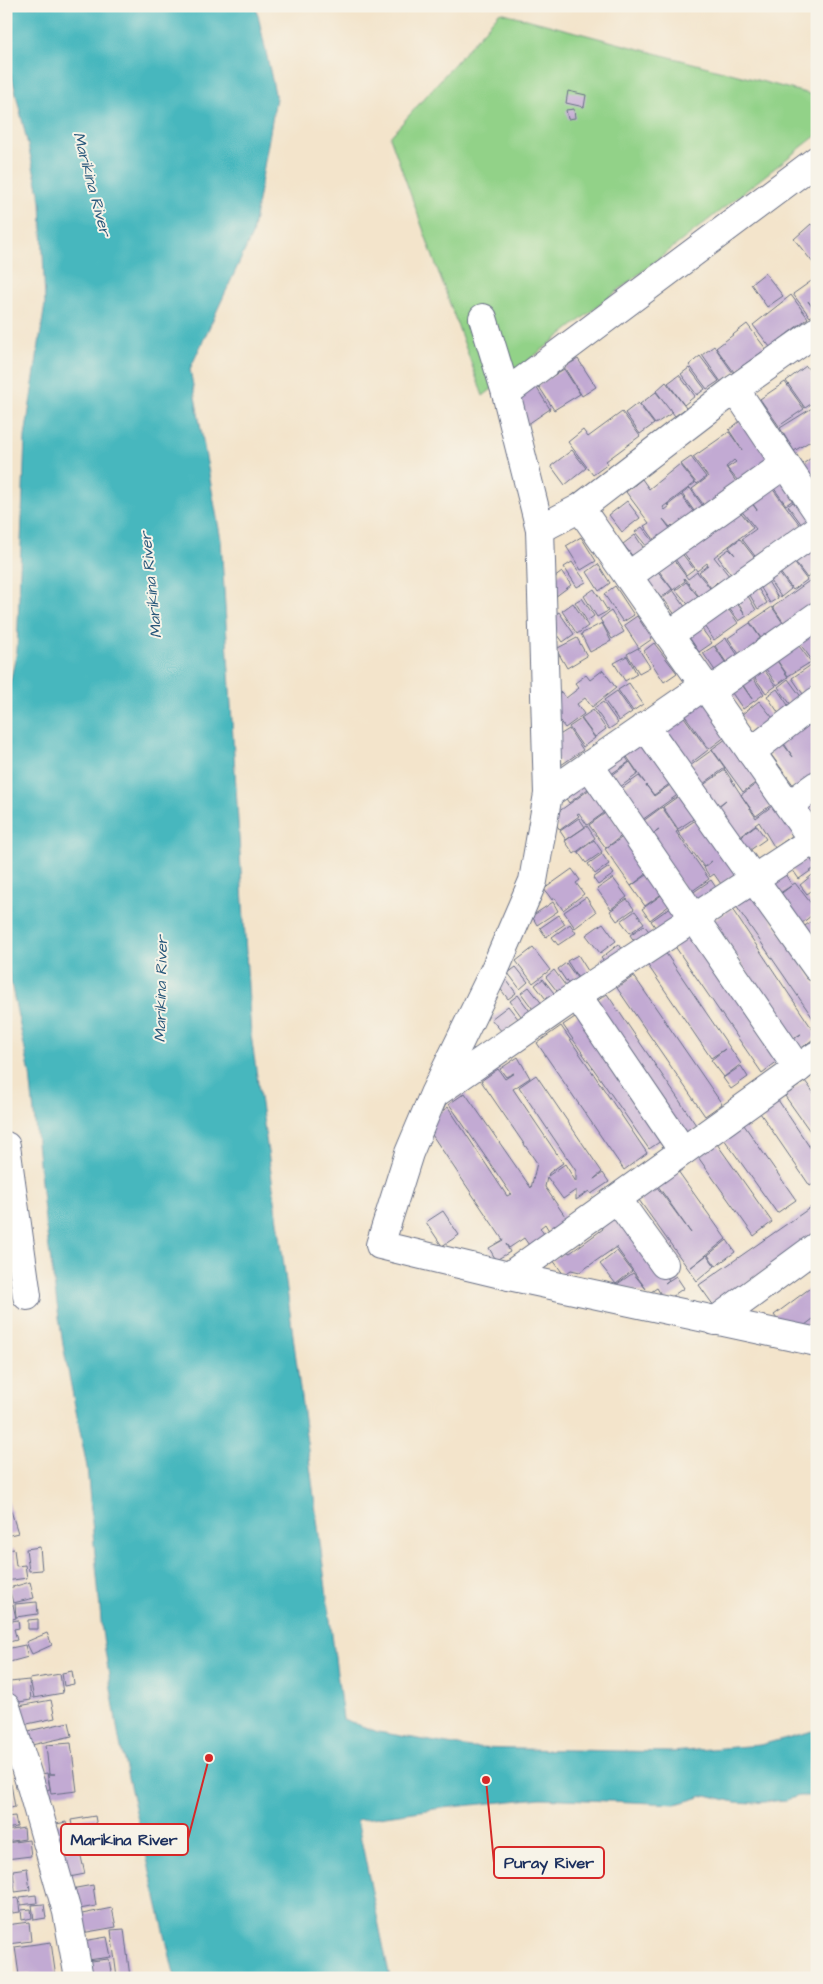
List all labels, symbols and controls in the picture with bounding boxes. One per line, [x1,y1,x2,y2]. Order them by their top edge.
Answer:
water label: Marikina River [68,129,117,241]
water label: Marikina River [134,528,168,639]
water label: Marikina River [149,933,173,1043]
callout: Marikina River [61,1824,188,1855]
text: Marikina River [70,1829,178,1851]
callout: Puray River [494,1847,604,1878]
text: Puray River [504,1852,594,1875]

